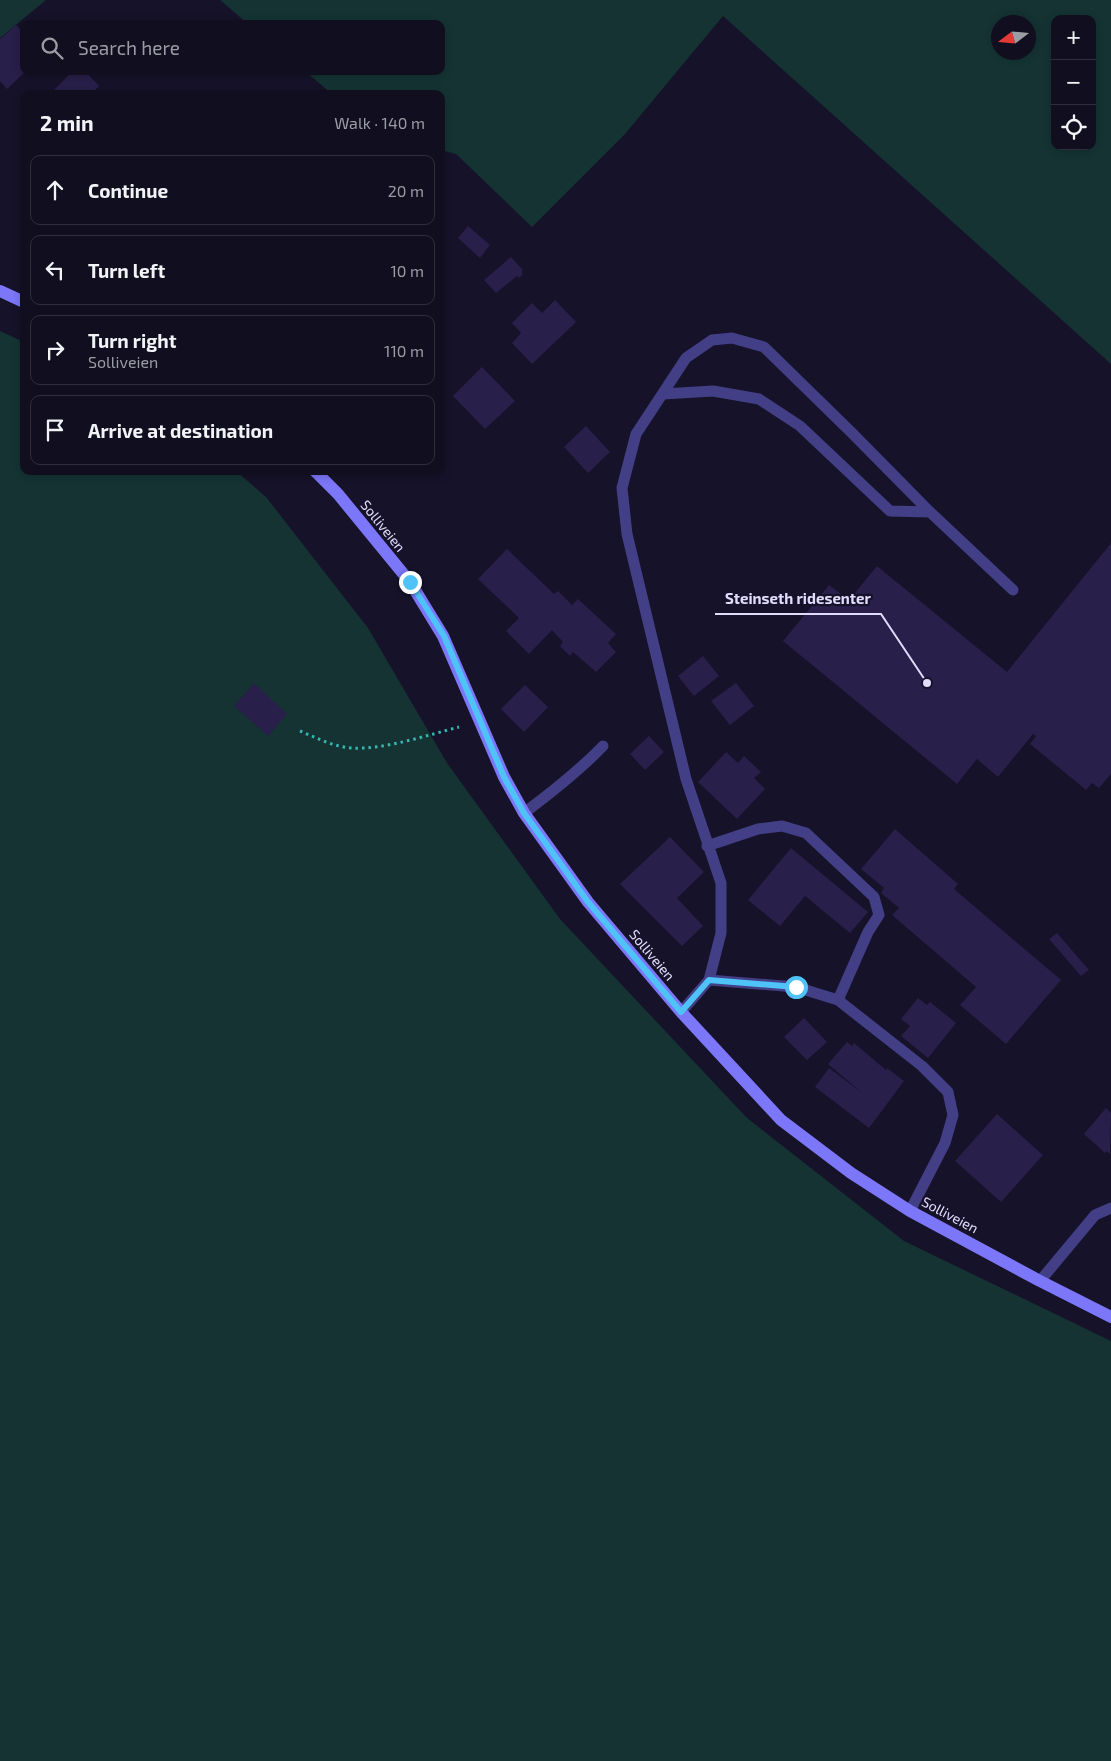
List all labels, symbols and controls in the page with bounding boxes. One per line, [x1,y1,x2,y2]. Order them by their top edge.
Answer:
north arrow [991,15,1036,60]
map controls [1051,15,1096,150]
button: + [1051,15,1096,60]
search box [20,20,445,75]
icon: search [38,34,66,62]
text: Search here [78,36,180,59]
button: − [1051,60,1096,105]
button: locate [1051,105,1096,150]
text: 2 min [40,110,94,135]
text: Walk · 140 m [334,113,425,132]
icon: ahead [41,176,69,204]
text: Continue [88,179,168,202]
text: 20 m [388,181,424,200]
icon: left [41,256,69,284]
text: Turn left [88,259,165,282]
text: 10 m [390,261,424,280]
text: Turn right [88,329,176,352]
icon: right [41,336,69,364]
text: 110 m [384,341,424,360]
text: Solliveien [88,352,158,371]
icon: arrive [41,416,69,444]
text: Arrive at destination [88,419,273,442]
street label: Solliveien [357,496,409,555]
route end [399,571,422,594]
callout: Steinseth ridesenter [715,584,881,614]
text: Steinseth ridesenter [725,589,871,607]
street label: Solliveien [626,926,679,984]
route start [785,976,808,999]
street label: Solliveien [919,1193,981,1237]

